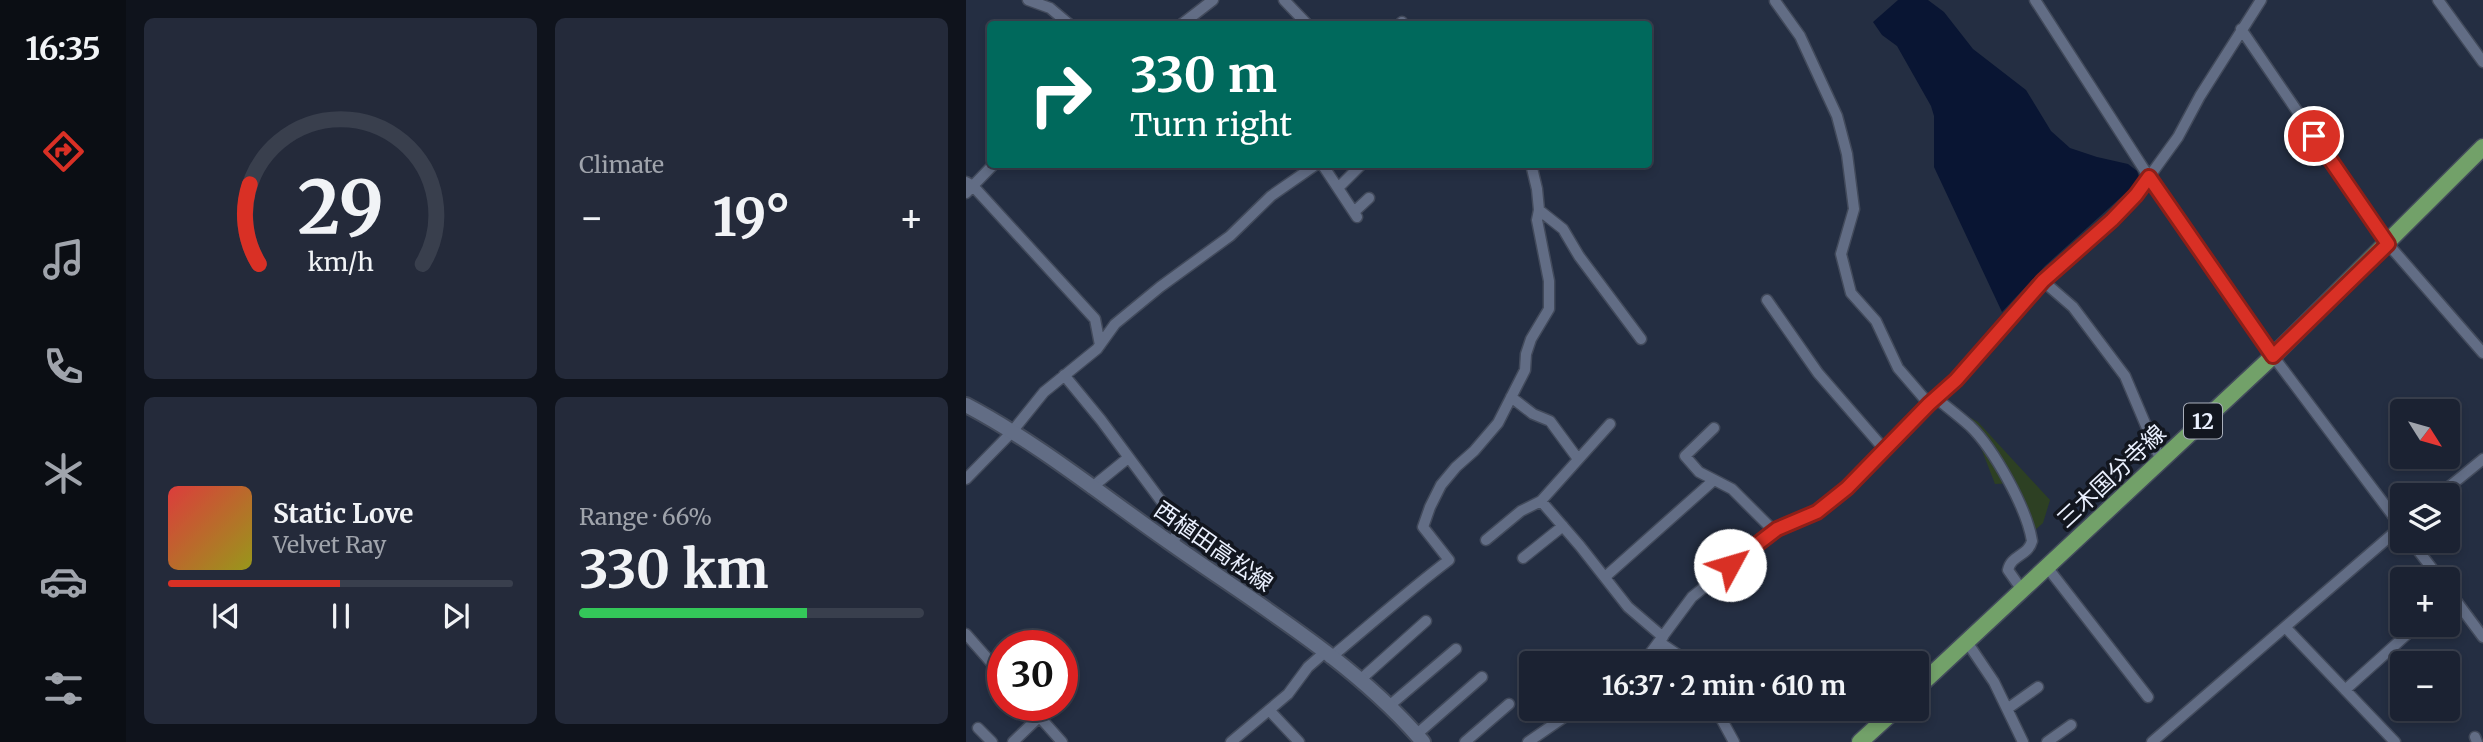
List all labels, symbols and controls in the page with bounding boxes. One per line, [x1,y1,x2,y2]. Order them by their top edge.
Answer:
text: 16:35 [25,29,101,69]
text: 330 m [1130,44,1277,105]
icon: right [1015,49,1106,140]
text: Turn right [1130,105,1292,145]
pin [2284,106,2344,166]
icon: arrive [2295,117,2333,155]
icon: directions [39,127,88,176]
text: Climate [579,150,664,179]
text: 29 [297,163,384,255]
text: 19° [713,185,791,250]
text: − [579,194,604,241]
text: + [899,194,924,241]
icon: music [39,235,88,284]
text: km/h [307,246,374,278]
icon: phone [39,342,88,391]
north arrow [2390,399,2460,469]
map controls [2390,399,2460,721]
road number: 12 [2184,404,2222,438]
street label: 三木国分寺線 [2051,418,2171,534]
icon: climate [39,449,88,498]
button: layers [2390,483,2460,553]
street label: 西植田高松線 [1149,495,1279,597]
text: Static Love [273,497,413,530]
text: Range · 66% [579,502,712,531]
position arrow [1693,528,1767,602]
text: Velvet Ray [273,530,386,559]
text: 330 km [579,537,769,602]
icon: car [39,557,88,606]
button: + [2390,567,2460,637]
icon: previous [207,597,245,635]
icon: pause [322,597,360,635]
icon: next [437,597,475,635]
speed limit sign: 30 [987,630,1078,721]
button: − [2390,651,2460,721]
icon: filters [39,664,88,713]
text: 16:37 · 2 min · 610 m [1602,669,1846,702]

